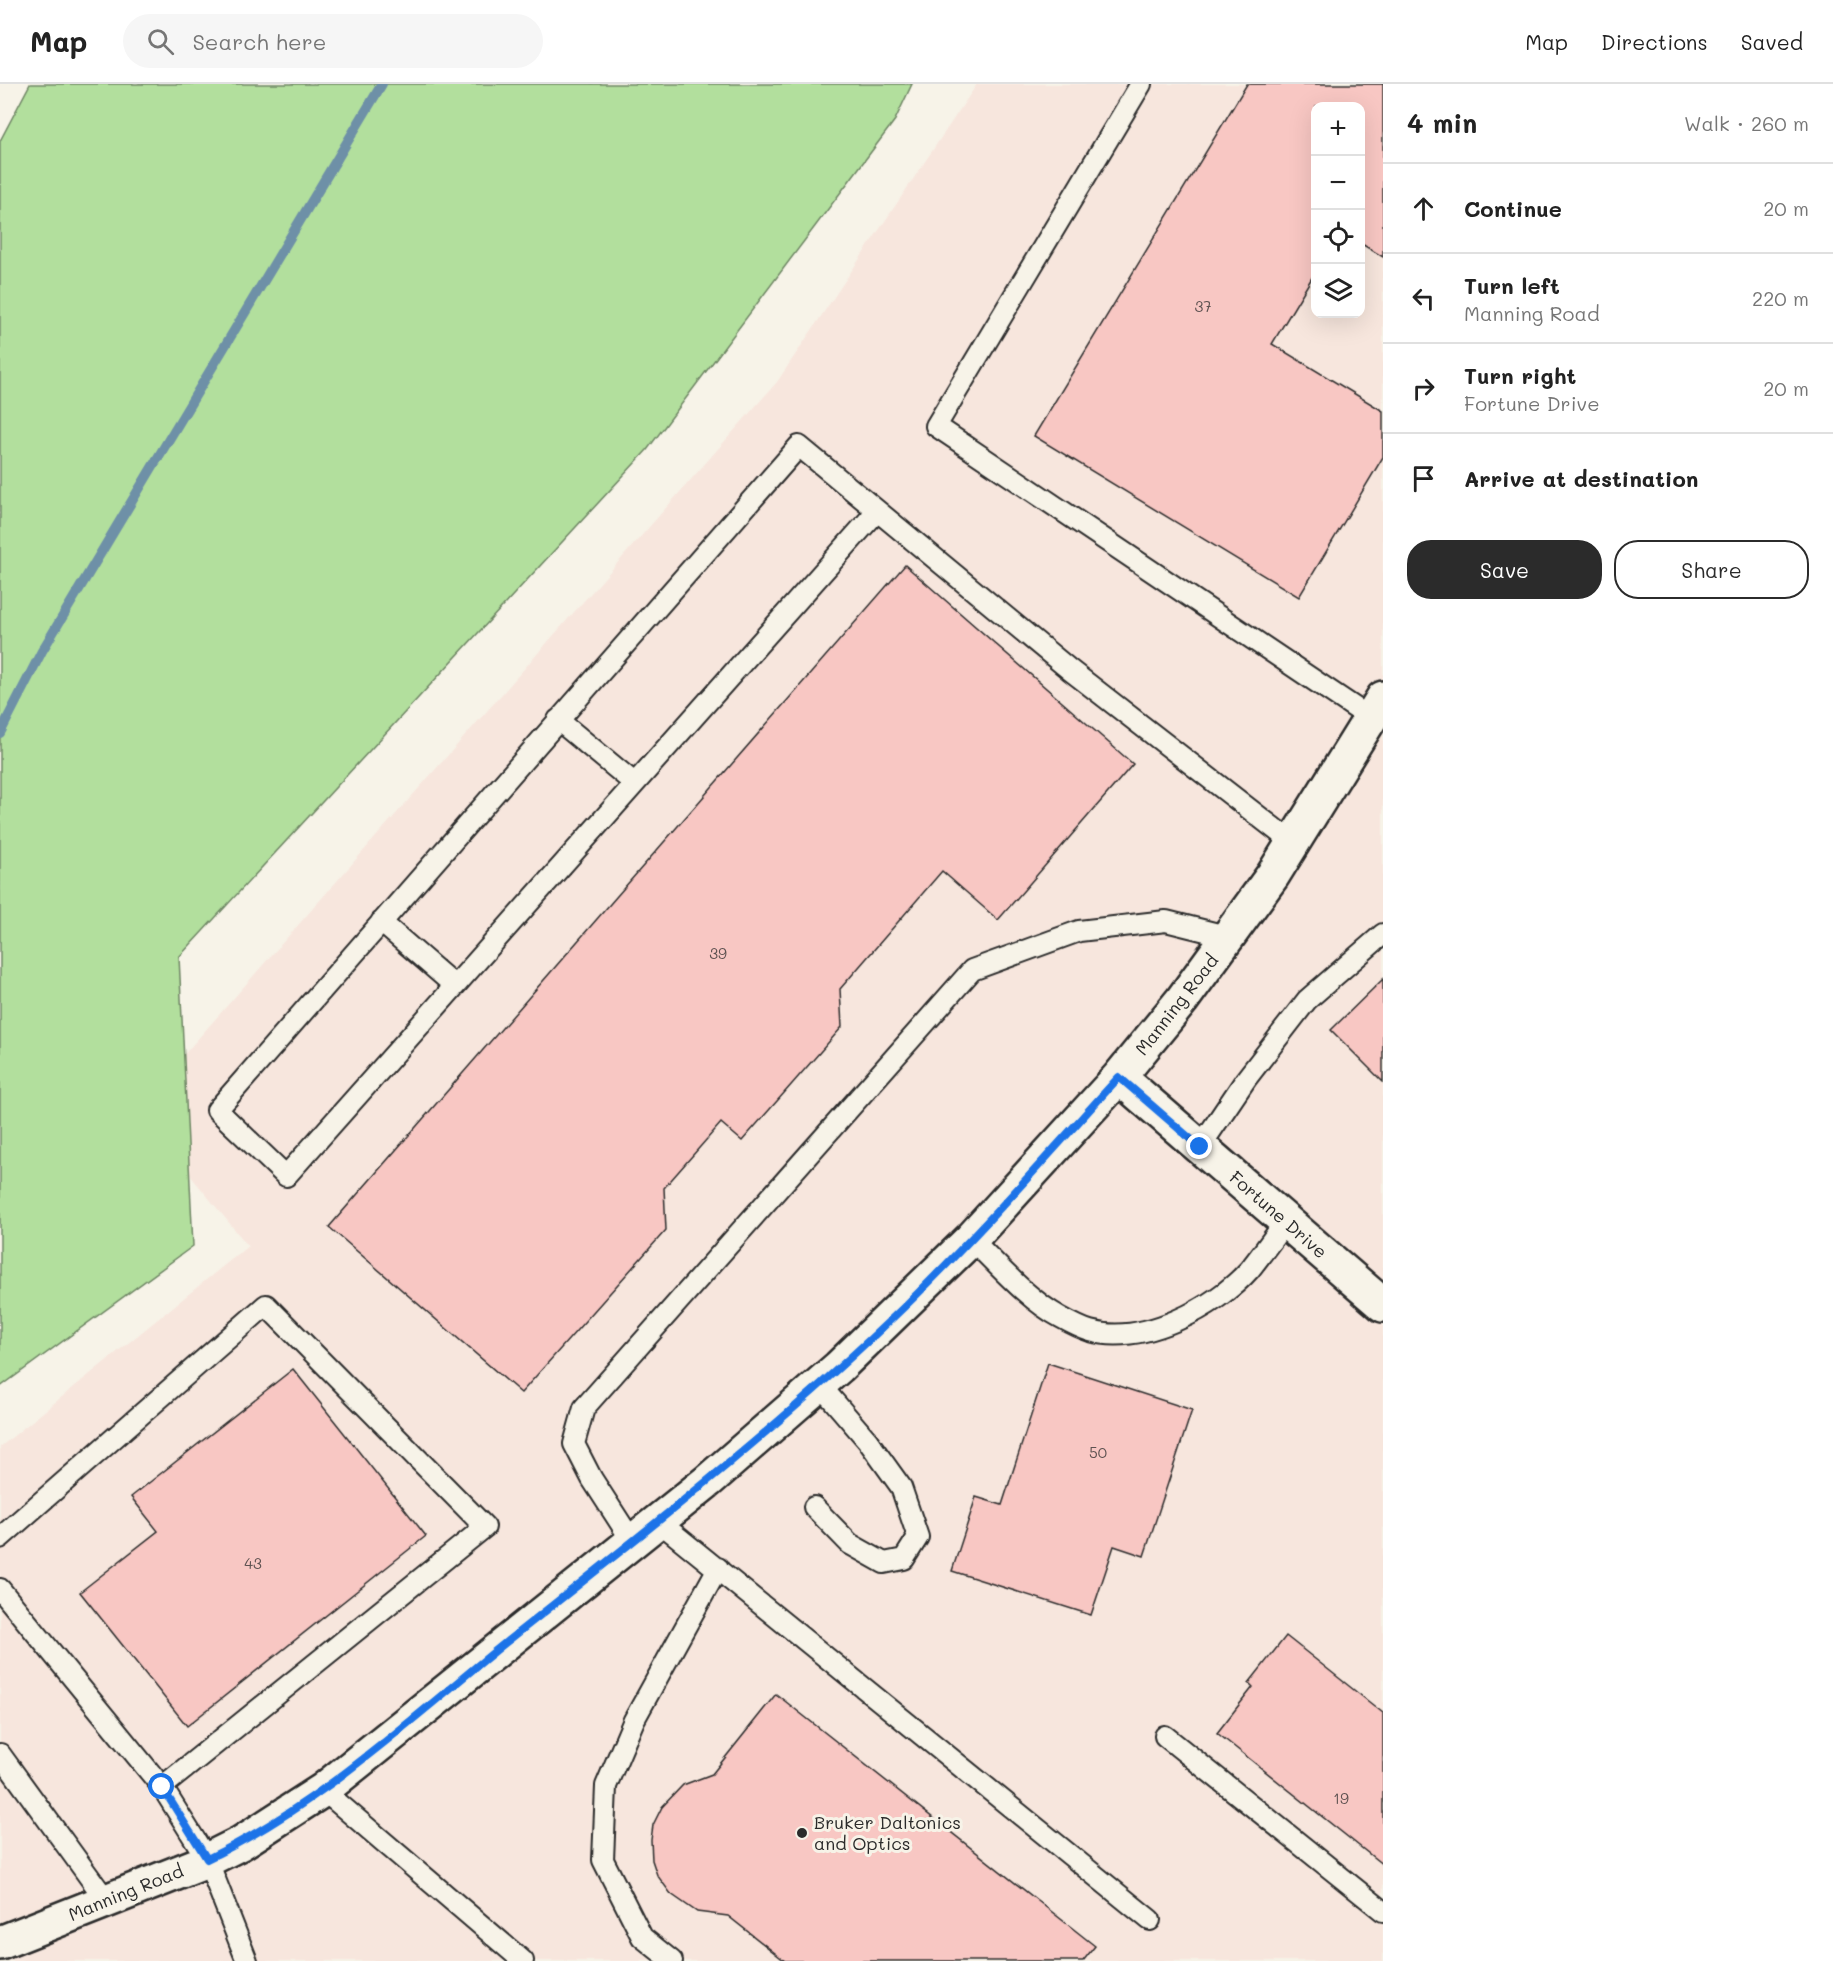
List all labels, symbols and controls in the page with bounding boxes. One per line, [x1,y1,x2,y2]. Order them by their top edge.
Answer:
search box [123,14,543,68]
text: Map [30,23,87,59]
icon: search [144,25,177,58]
text: Search here [192,27,326,56]
text: Map [1525,28,1568,55]
text: Directions [1601,28,1708,55]
text: Saved [1741,28,1803,55]
map controls [1311,102,1365,318]
button: + [1311,102,1365,156]
text: 4 min [1407,106,1477,140]
text: Walk · 260 m [1684,110,1809,136]
button: − [1311,156,1365,210]
icon: ahead [1407,192,1440,225]
text: Continue [1464,194,1562,223]
text: 20 m [1763,195,1809,221]
button: locate [1311,210,1365,264]
button: layers [1311,264,1365,318]
text: Turn left [1464,271,1560,300]
icon: left [1407,282,1440,315]
text: 220 m [1752,285,1809,311]
house number: 37 [1194,296,1212,316]
text: Manning Road [1464,300,1600,326]
text: Turn right [1464,361,1576,390]
icon: right [1407,372,1440,405]
text: 20 m [1763,375,1809,401]
text: Fortune Drive [1464,390,1600,416]
icon: arrive [1407,462,1440,495]
text: Arrive at destination [1464,464,1699,493]
button: Save [1407,540,1602,599]
button: Share [1614,540,1809,599]
house number: 39 [709,943,727,963]
street label: Manning Road [1129,949,1223,1060]
route end [1186,1133,1212,1159]
street label: Fortune Drive [1225,1165,1333,1263]
house number: 50 [1089,1442,1107,1462]
house number: 43 [244,1553,262,1573]
route start [148,1773,174,1799]
house number: 19 [1333,1788,1349,1808]
place label: Bruker Daltonics and Optics [814,1810,961,1855]
marker: Bruker Daltonics and Optics [795,1826,809,1840]
street label: Manning Road [65,1858,187,1926]

